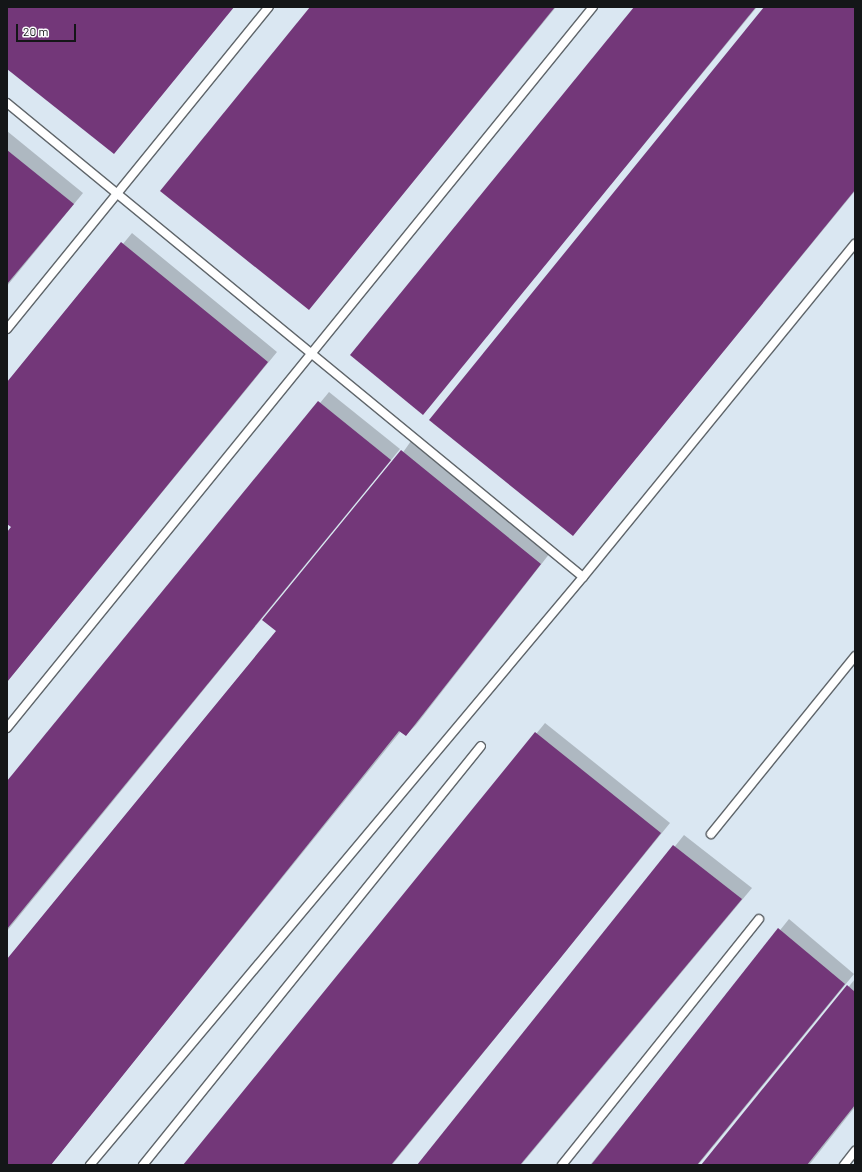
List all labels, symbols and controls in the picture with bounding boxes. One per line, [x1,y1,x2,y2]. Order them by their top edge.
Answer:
scale bar [18,16,78,42]
text: 20 m [23,24,49,38]

